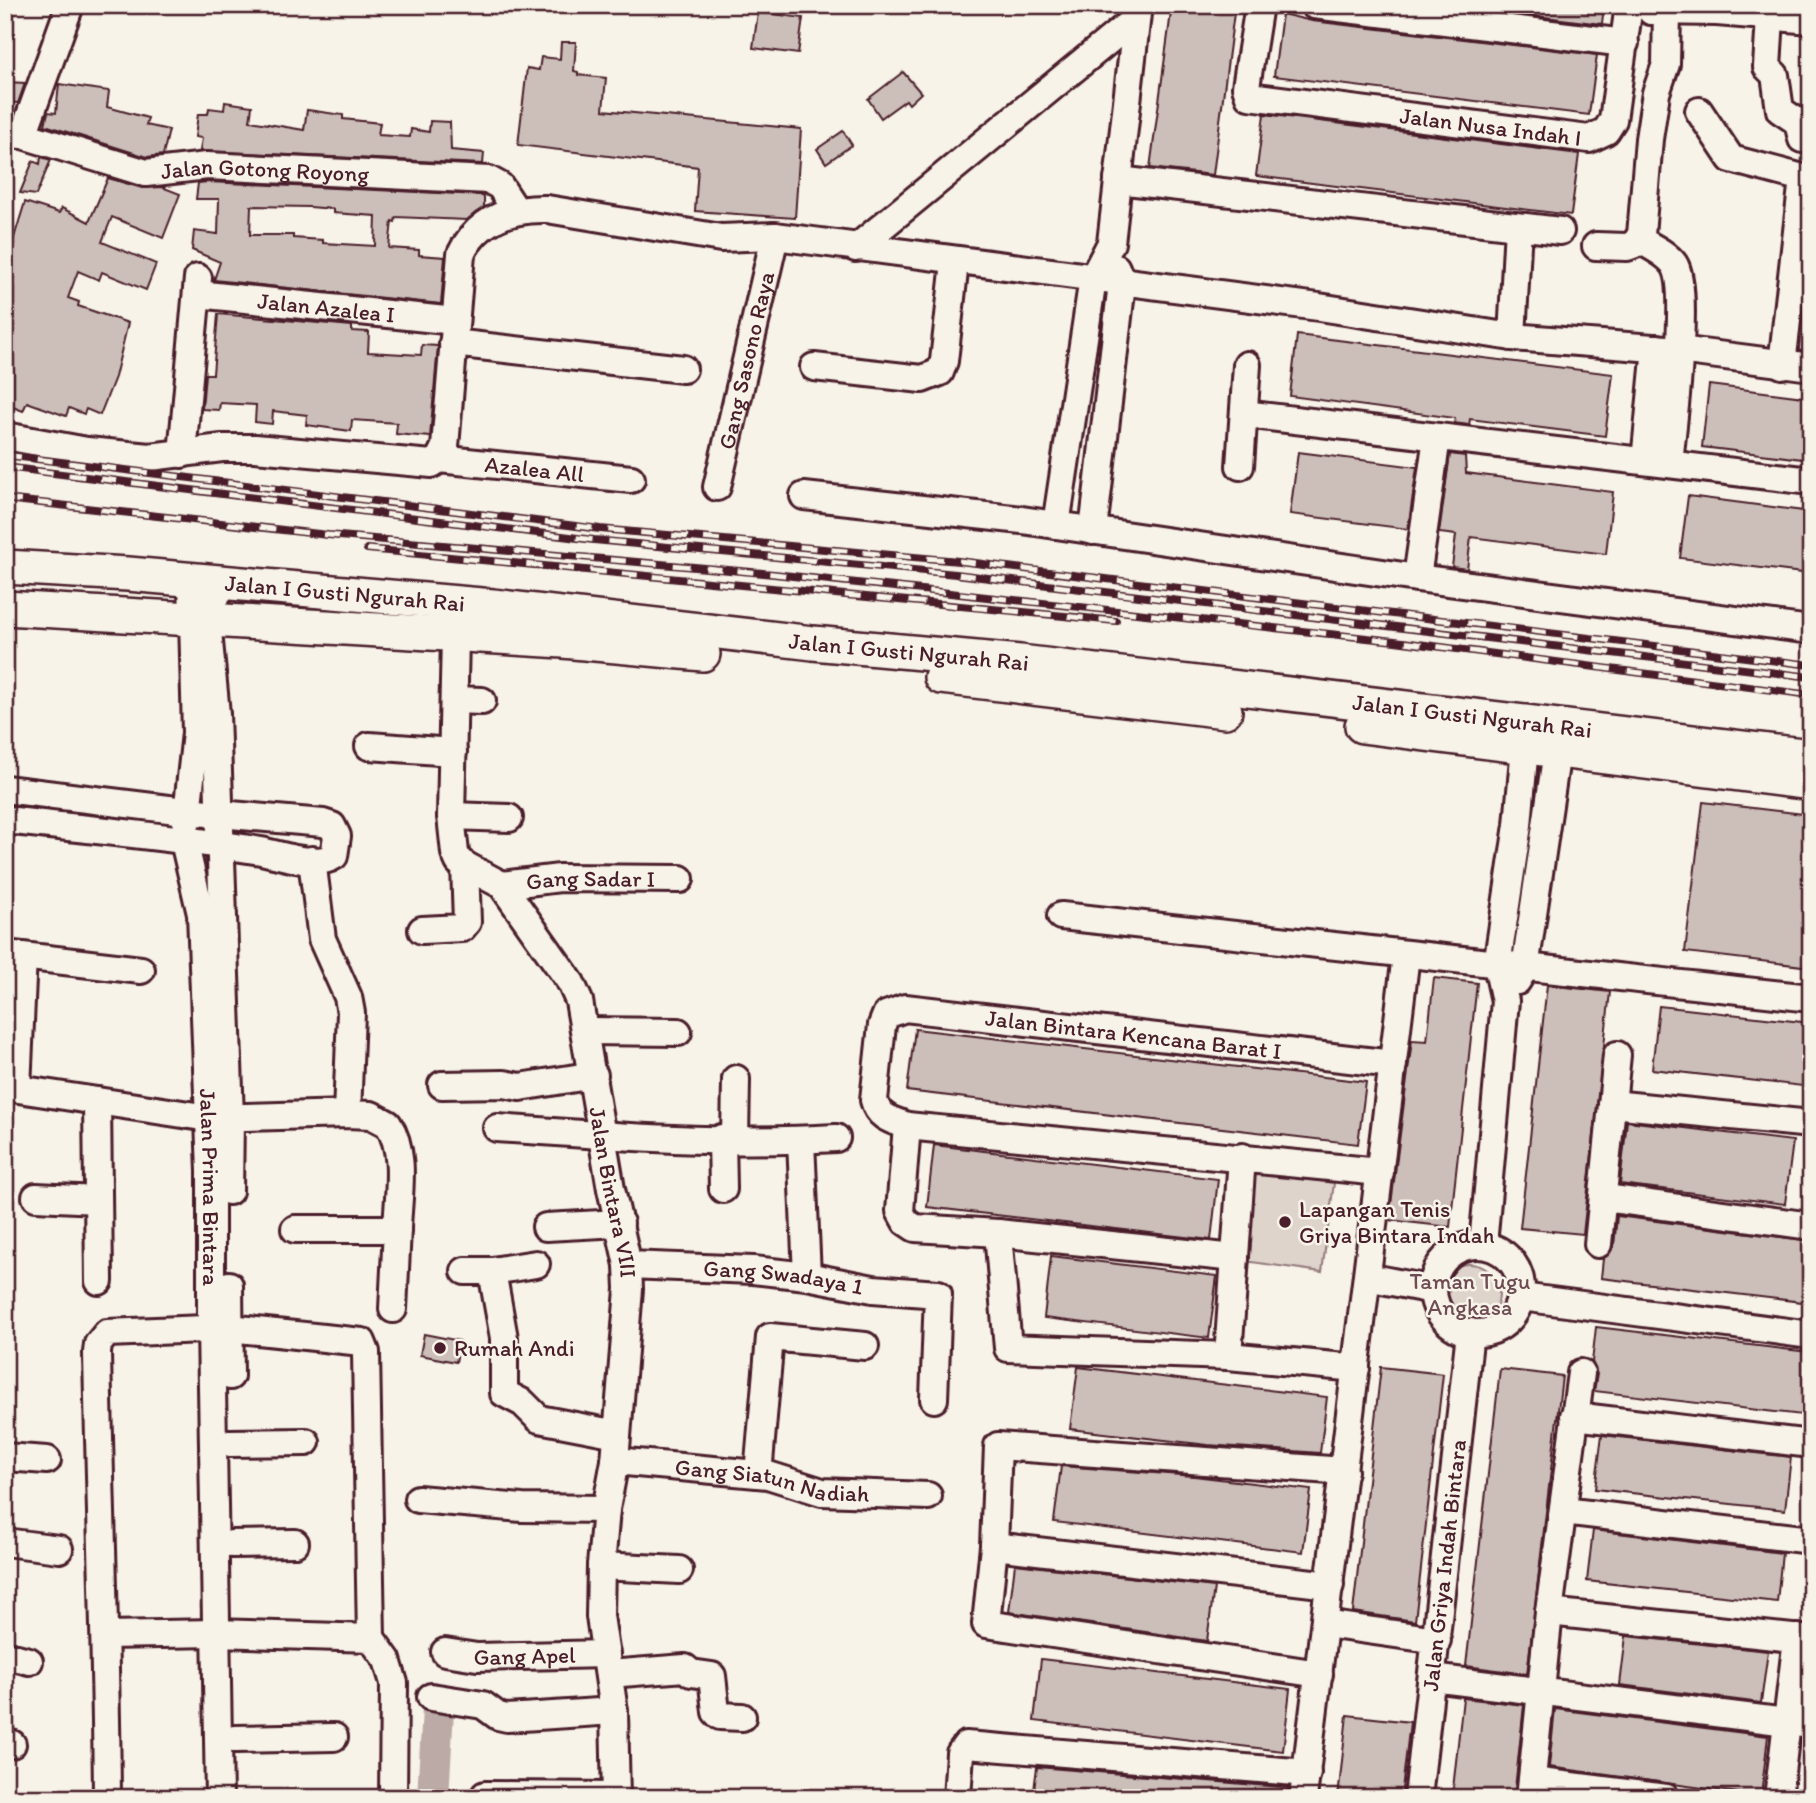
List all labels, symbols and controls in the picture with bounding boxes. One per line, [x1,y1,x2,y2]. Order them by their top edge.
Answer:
street label: Jalan Nusa Indah I [1398,101,1583,152]
street label: Jalan Gotong Royong [159,152,370,188]
street label: Gang Sasono Raya [712,269,780,452]
street label: Jalan Azalea I [256,286,396,329]
street label: Azalea All [483,450,586,488]
street label: Jalan I Gusti Ngurah Rai [224,569,466,617]
street label: Jalan I Gusti Ngurah Rai [787,626,1030,677]
street label: Jalan I Gusti Ngurah Rai [1351,688,1593,744]
street label: Gang Sadar I [524,864,655,896]
street label: Jalan Bintara Kencana Barat I [984,1003,1283,1065]
street label: Jalan Prima Bintara [194,1088,225,1286]
street label: Jalan Bintara VIII [583,1105,643,1279]
place label: Lapangan Tenis Griya Bintara Indah [1299,1195,1495,1249]
marker: Lapangan Tenis Griya Bintara Indah [1277,1214,1293,1230]
street label: Gang Swadaya 1 [703,1254,866,1301]
park label: Taman Tugu Angkasa [1410,1267,1531,1321]
place label: Rumah Andi [454,1334,575,1362]
marker: Rumah Andi [432,1340,448,1356]
street label: Jalan Griya Indah Bintara [1416,1438,1472,1693]
street label: Gang Siatun Nadiah [674,1453,870,1508]
street label: Gang Apel [473,1641,576,1671]

